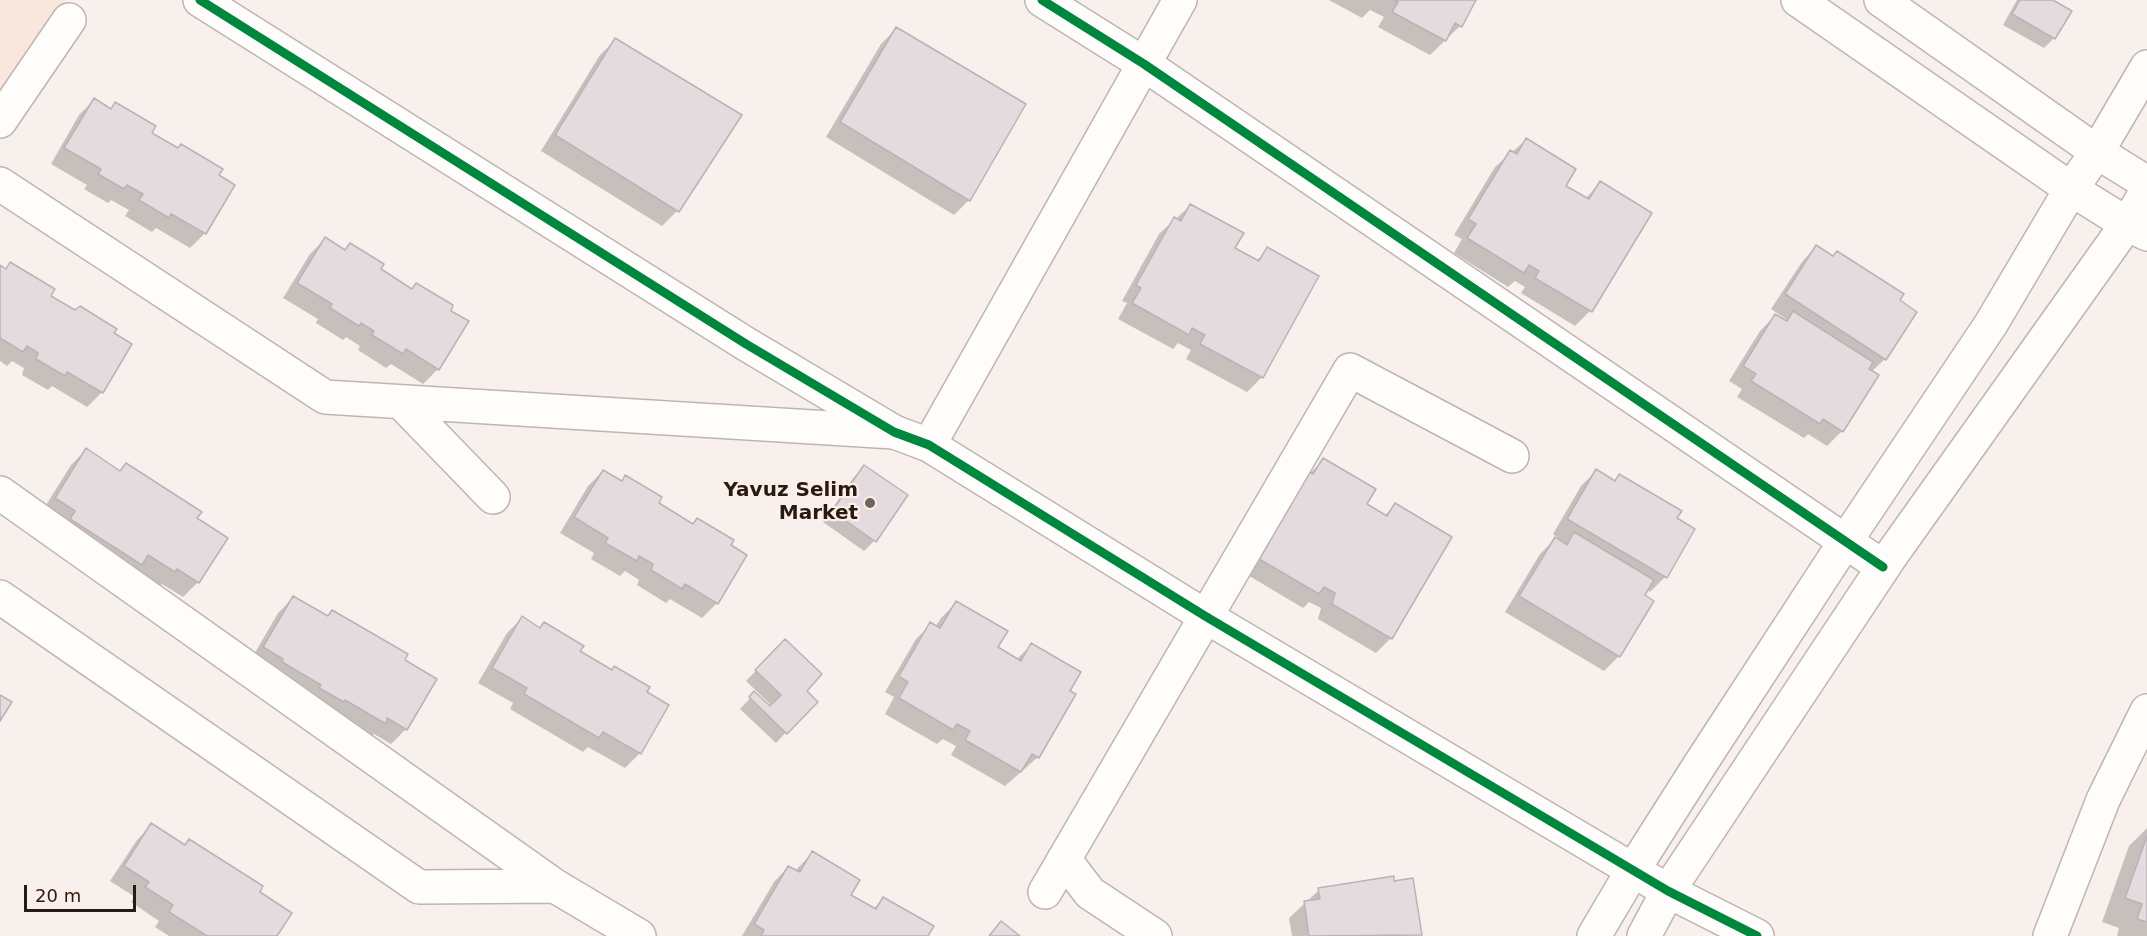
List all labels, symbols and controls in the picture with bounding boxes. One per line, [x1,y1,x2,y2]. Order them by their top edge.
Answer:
place label: Yavuz Selim Market [723,479,858,526]
marker: Yavuz Selim Market [863,496,877,510]
scale bar [27,873,140,911]
text: 20 m [35,885,81,906]

